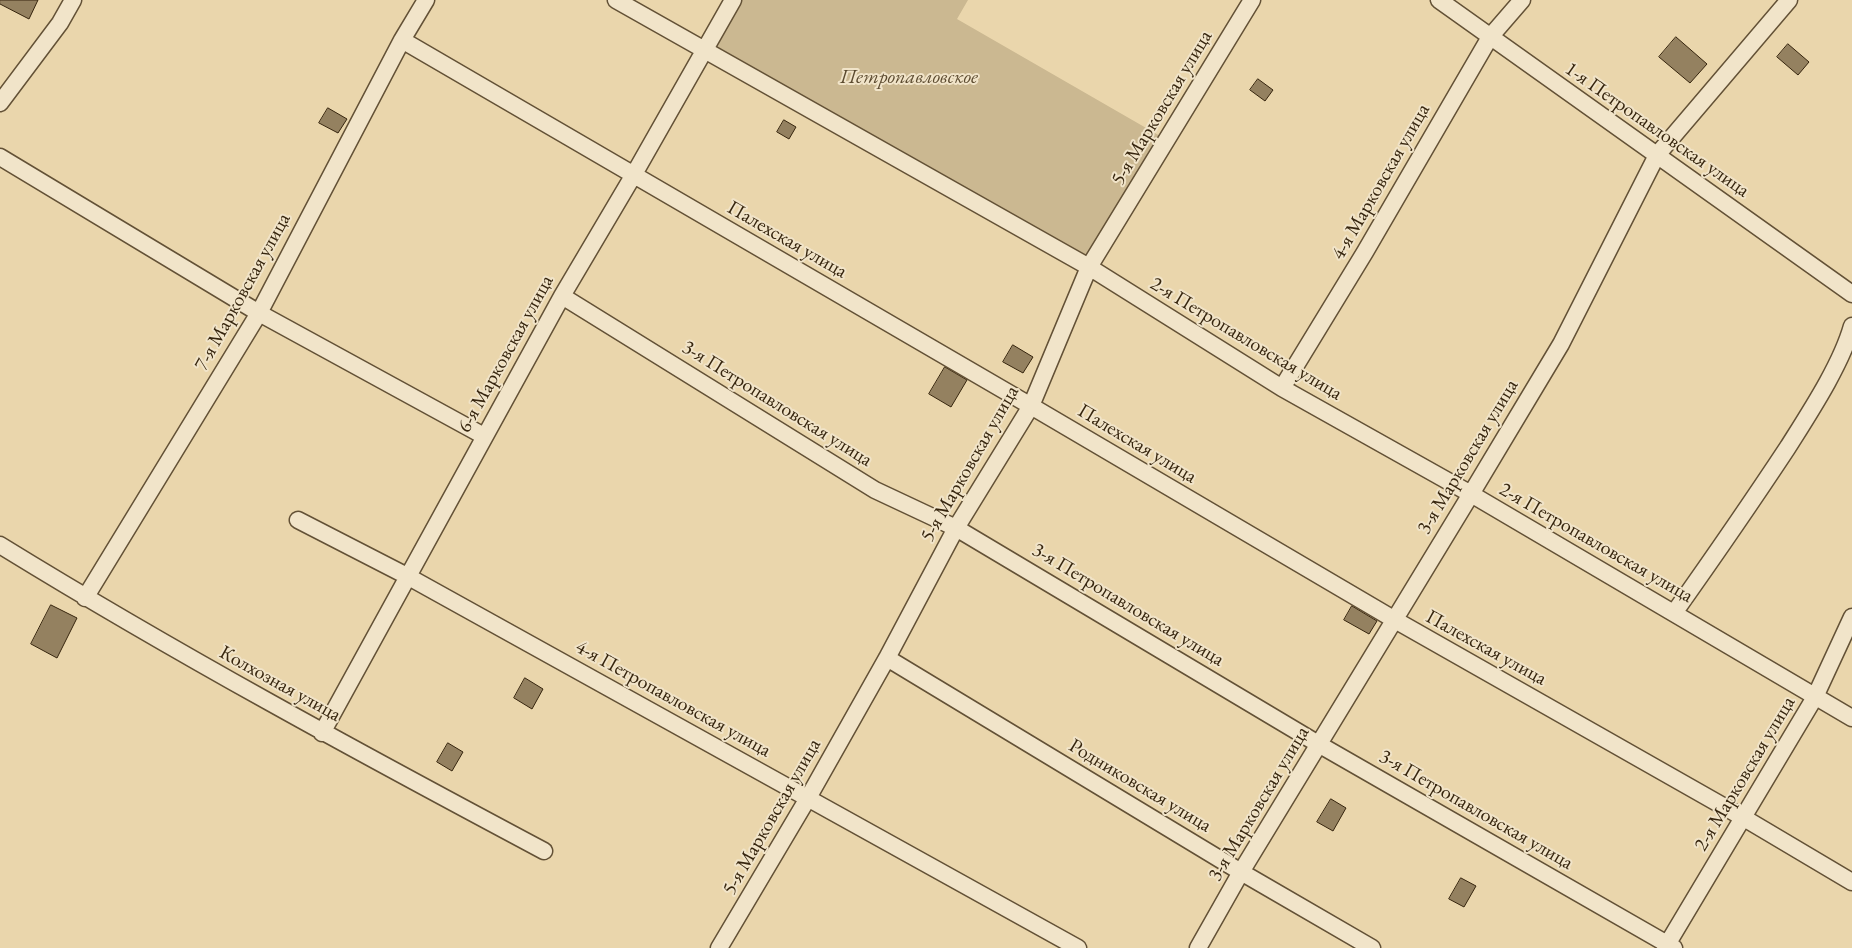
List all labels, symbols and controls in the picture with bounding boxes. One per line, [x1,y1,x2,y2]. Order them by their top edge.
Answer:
street label: 5-я Марковская улица [1106,26,1218,190]
street label: 1-я Петропавловская улица [1560,57,1754,203]
park label: Петропавловское [840,66,978,90]
street label: 4-я Марковская улица [1327,100,1435,264]
street label: Палехская улица [723,196,851,284]
street label: 7-я Марковская улица [190,209,296,375]
street label: 6-я Марковская улица [453,271,559,437]
street label: 2-я Петропавловская улица [1146,272,1346,406]
street label: 3-я Петропавловская улица [677,336,877,472]
street label: 3-я Марковская улица [1412,375,1524,539]
street label: 5-я Марковская улица [916,382,1024,546]
street label: Палехская улица [1073,399,1201,489]
street label: 2-я Петропавловская улица [1495,478,1697,608]
street label: 3-я Петропавловская улица [1028,538,1228,672]
street label: Палехская улица [1421,605,1551,691]
street label: 4-я Петропавловская улица [571,635,775,763]
street label: Колхозная улица [215,641,345,727]
street label: 2-я Марковская улица [1689,692,1801,856]
street label: 3-я Марковская улица [1203,722,1315,886]
street label: Родниковская улица [1064,734,1216,838]
street label: 5-я Марковская улица [718,735,826,899]
street label: 3-я Петропавловская улица [1375,745,1577,875]

